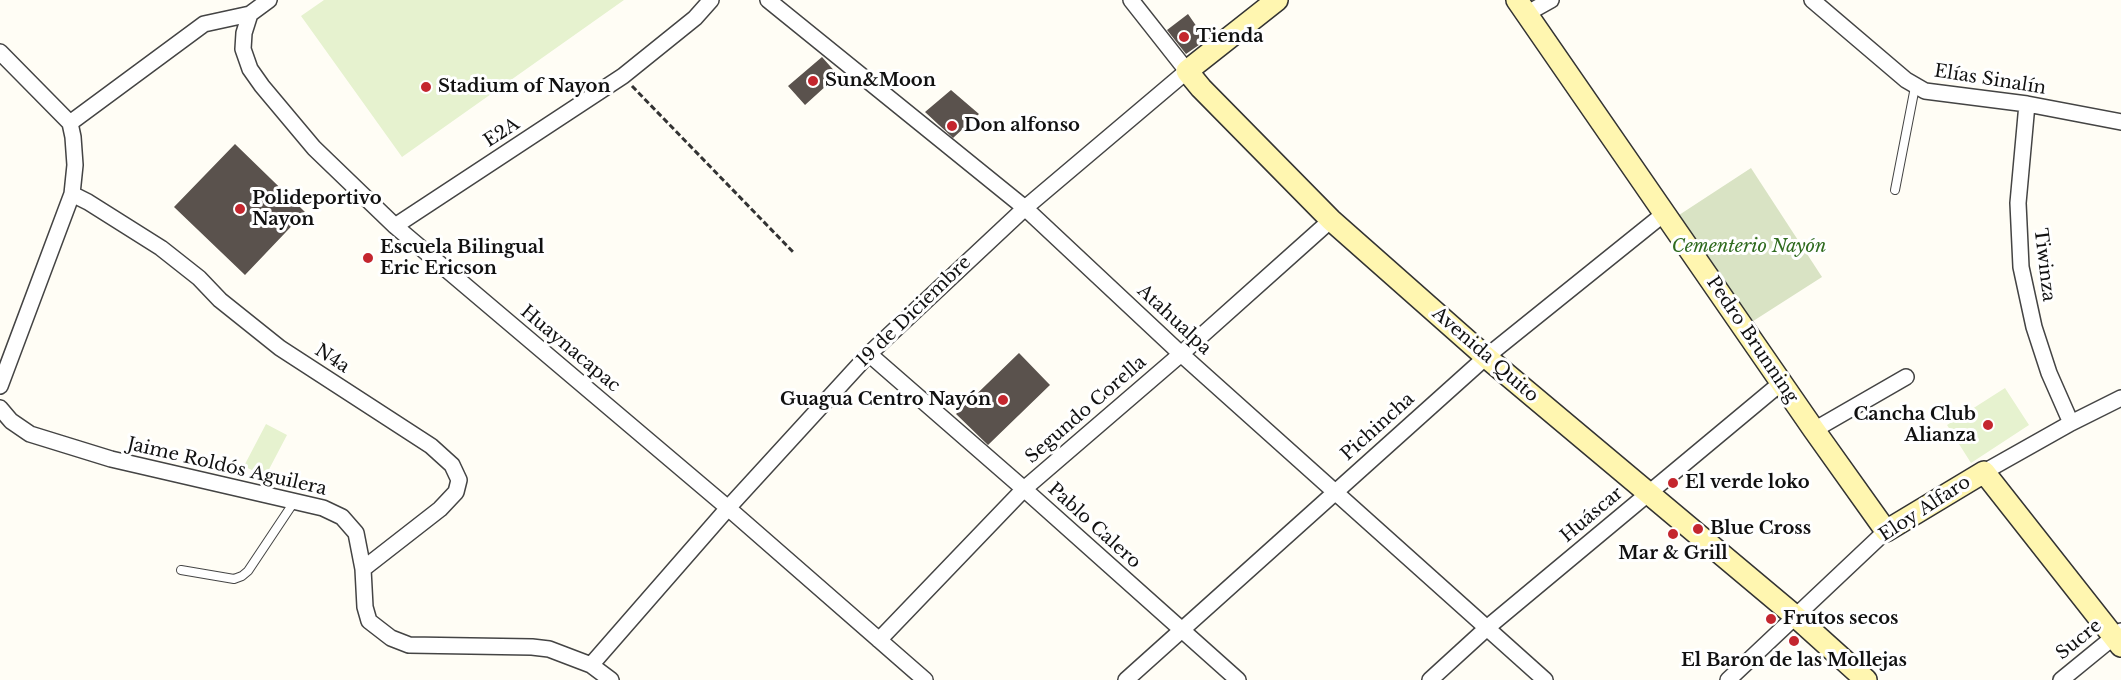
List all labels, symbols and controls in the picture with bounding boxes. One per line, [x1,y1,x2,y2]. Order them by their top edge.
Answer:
place label: Tienda [1196,26,1264,48]
marker: Tienda [1177,30,1191,44]
street label: Elías Sinalín [1933,61,2047,99]
place label: Sun&Moon [825,70,936,92]
marker: Sun&Moon [806,74,820,88]
place label: Stadium of Nayon [438,76,611,98]
marker: Stadium of Nayon [419,80,433,94]
street label: E2A [480,114,524,152]
place label: Don alfonso [964,115,1080,137]
marker: Don alfonso [945,119,959,133]
place label: Polideportivo Nayon [252,188,382,230]
marker: Polideportivo Nayon [233,202,247,216]
street label: Tiwinza [2029,227,2059,303]
park label: Cementerio Nayón [1672,236,1826,258]
place label: Escuela Bilingual Eric Ericson [380,237,544,280]
marker: Escuela Bilingual Eric Ericson [361,251,375,265]
street label: 19 de Diciembre [852,252,976,372]
street label: Pedro Brunning [1702,273,1802,407]
street label: Atahualpa [1133,280,1215,360]
street label: Huaynacapac [516,301,624,397]
street label: Avenida Quito [1428,303,1542,407]
street label: N4a [311,340,353,378]
street label: Segundo Corella [1021,352,1151,468]
place label: Guagua Centro Nayón [780,389,991,411]
street label: Pichincha [1337,389,1419,465]
marker: Guagua Centro Nayón [996,393,1010,407]
place label: Cancha Club Alianza [1854,404,1976,446]
marker: Cancha Club Alianza [1981,418,1995,432]
street label: Jaime Roldós Aguilera [125,434,329,500]
place label: El verde loko [1685,472,1810,494]
street label: Eloy Alfaro [1875,472,1975,546]
marker: El verde loko [1666,476,1680,490]
street label: Pablo Calero [1043,479,1145,573]
street label: Huáscar [1556,483,1628,547]
place label: Blue Cross [1710,518,1811,540]
marker: Blue Cross [1691,522,1705,536]
marker: Mar & Grill [1666,527,1680,541]
place label: Mar & Grill [1618,543,1728,565]
place label: Frutos secos [1783,608,1898,630]
marker: Frutos secos [1764,612,1778,626]
street label: Sucre [2052,615,2106,665]
marker: El Baron de las Mollejas [1787,634,1801,648]
place label: El Baron de las Mollejas [1681,650,1907,672]

